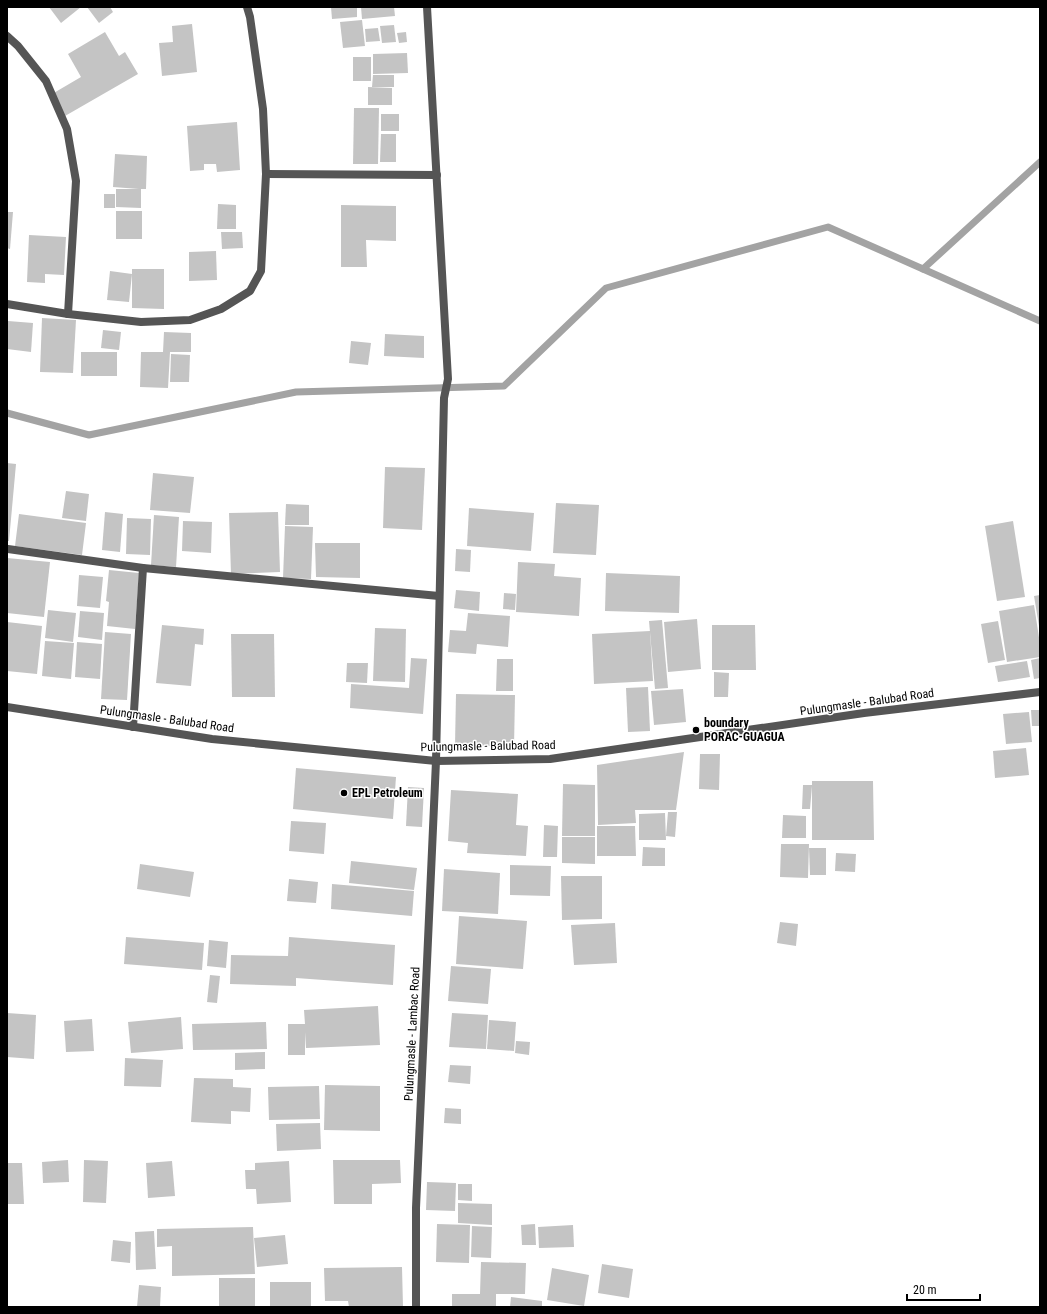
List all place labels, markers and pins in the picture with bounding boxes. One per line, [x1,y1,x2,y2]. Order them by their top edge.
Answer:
place label: boundary PORAC-GUAGUA [704,716,785,744]
marker: boundary PORAC-GUAGUA [691,725,701,735]
place label: EPL Petroleum [352,786,423,800]
marker: EPL Petroleum [339,788,349,798]

